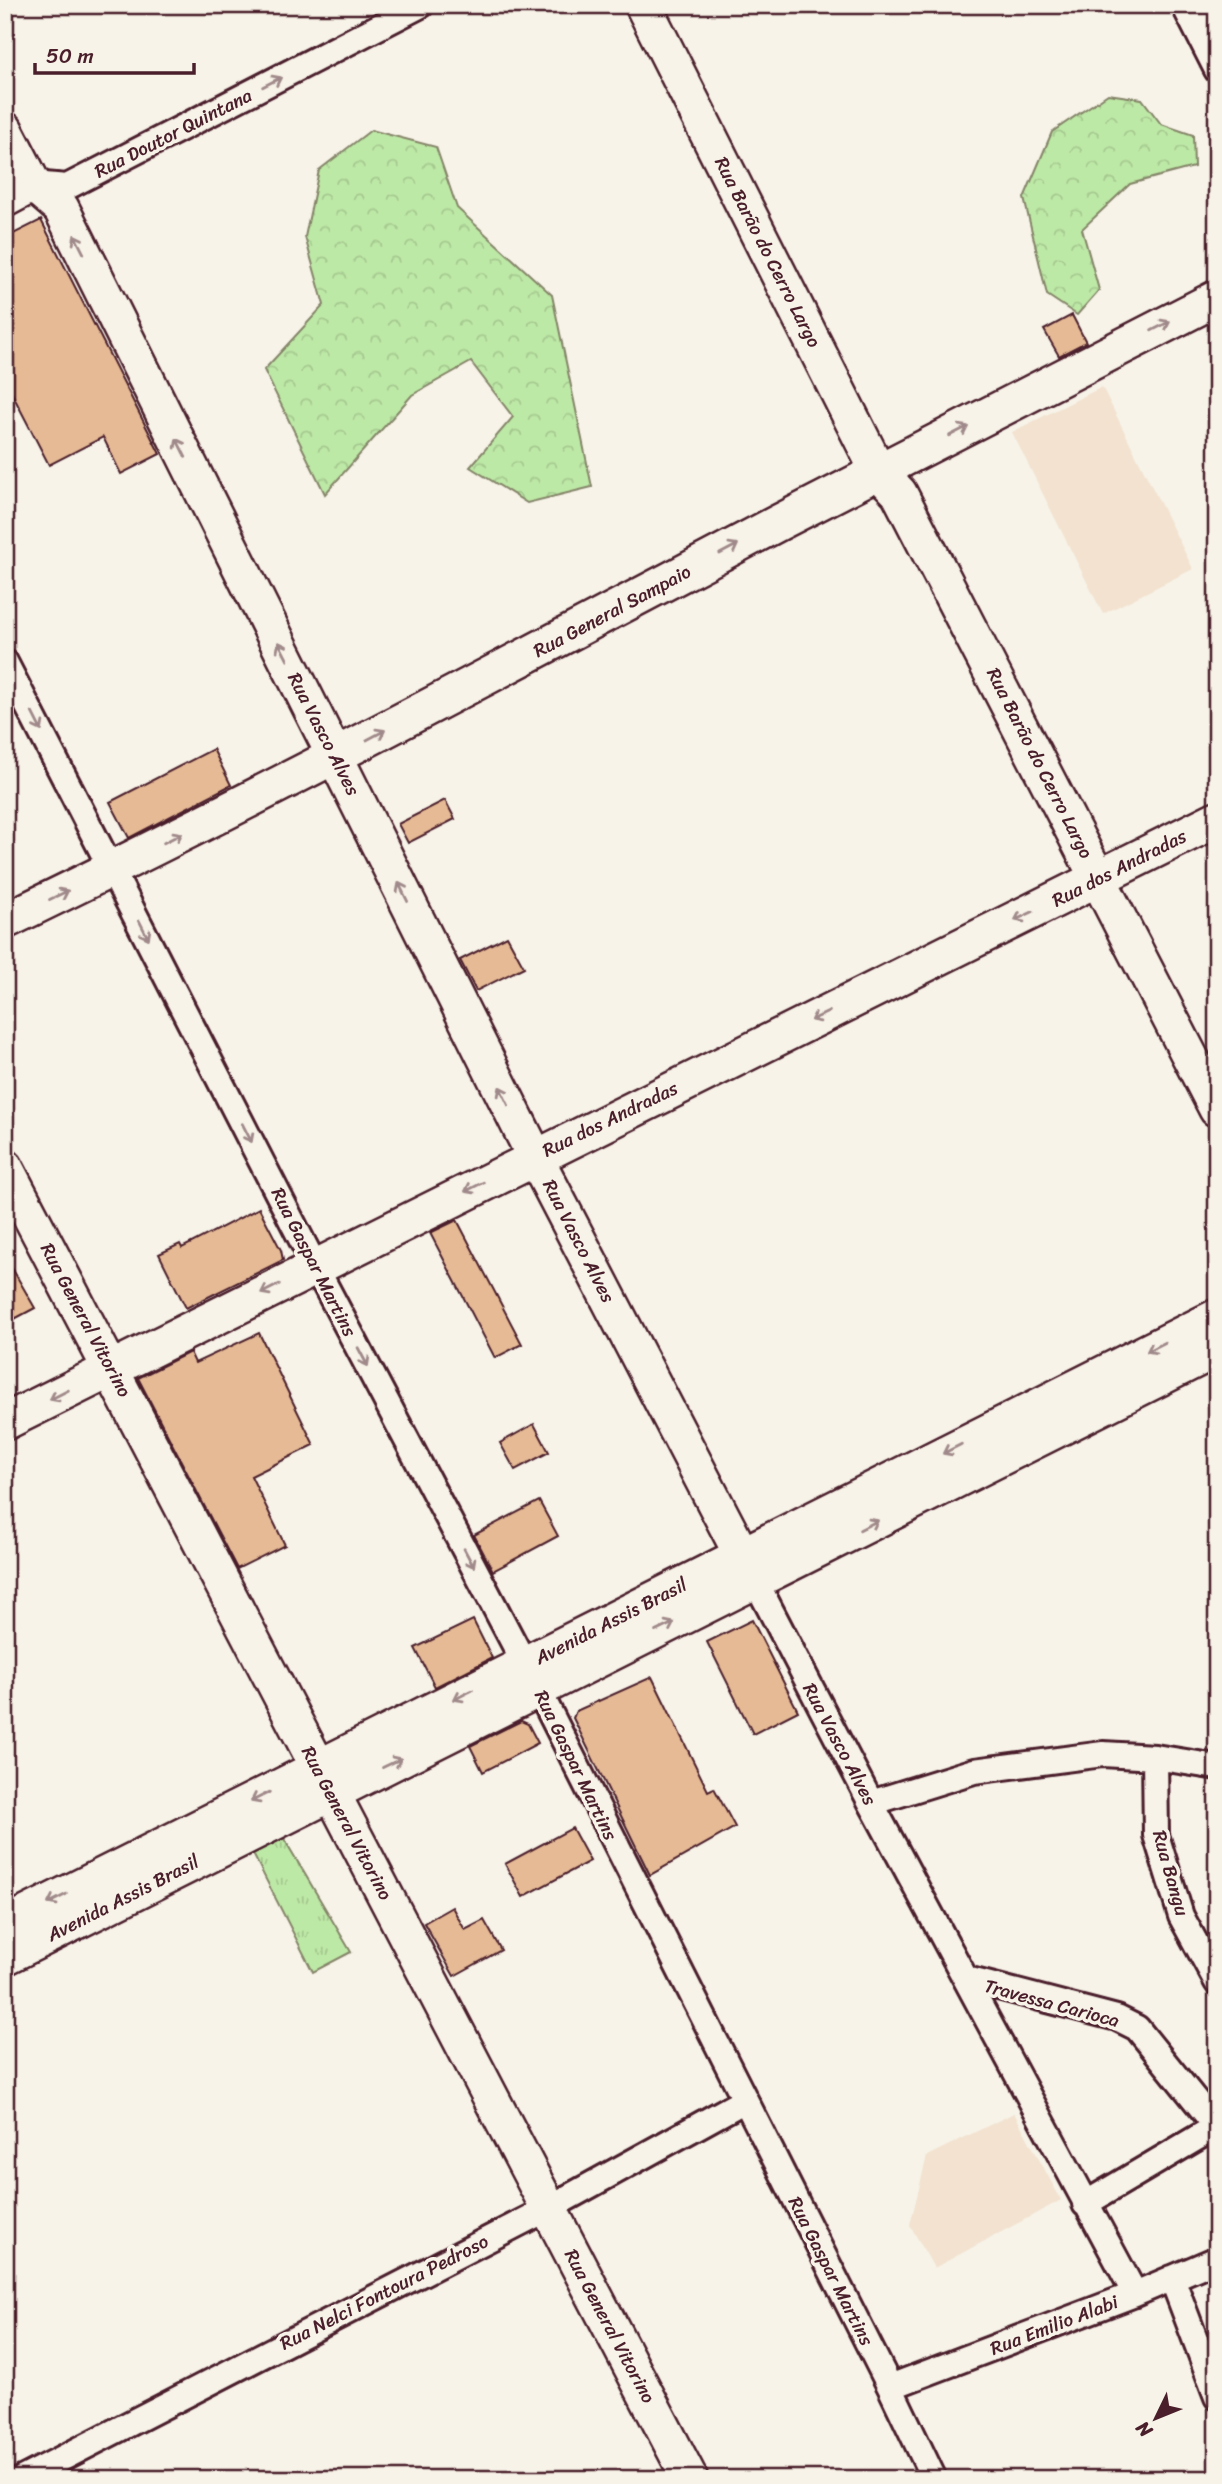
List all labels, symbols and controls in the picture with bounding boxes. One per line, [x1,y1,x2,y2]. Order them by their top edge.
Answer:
scale bar [35,32,194,76]
text: 50 m [46,37,94,75]
one-way arrow [261,74,282,88]
street label: Rua Doutor Quintana [88,79,258,187]
street label: Rua Barão do Cerro Largo [705,151,831,353]
one-way arrow [72,234,86,255]
one-way arrow [1150,319,1171,333]
one-way arrow [948,423,969,437]
one-way arrow [174,438,188,458]
one-way arrow [718,542,739,555]
street label: Rua General Sampaio [527,555,697,667]
one-way arrow [275,641,289,662]
street label: Rua Barão do Cerro Largo [977,662,1103,864]
street label: Rua Vasco Alves [279,666,369,802]
one-way arrow [30,711,44,732]
one-way arrow [365,727,386,741]
street label: Rua dos Andradas [1046,820,1193,916]
one-way arrow [163,831,183,845]
one-way arrow [396,882,410,903]
one-way arrow [48,888,69,902]
one-way arrow [1014,909,1035,923]
one-way arrow [137,919,151,940]
one-way arrow [810,1010,831,1023]
street label: Rua dos Andradas [536,1072,684,1166]
one-way arrow [497,1086,511,1107]
one-way arrow [241,1122,255,1143]
street label: Rua Vasco Alves [534,1173,624,1309]
street label: Rua Gaspar Martins [262,1181,366,1343]
one-way arrow [464,1181,485,1195]
street label: Rua General Vitorino [31,1237,141,1403]
one-way arrow [260,1282,281,1296]
one-way arrow [1146,1341,1167,1355]
one-way arrow [356,1346,370,1366]
one-way arrow [49,1389,70,1403]
one-way arrow [943,1443,963,1457]
one-way arrow [858,1518,879,1532]
one-way arrow [463,1547,477,1568]
street label: Avenida Assis Brasil [528,1568,694,1674]
one-way arrow [654,1620,675,1634]
street label: Rua Vasco Alves [794,1677,886,1812]
street label: Rua Gaspar Martins [525,1684,627,1846]
one-way arrow [453,1689,474,1703]
street label: Rua General Vitorino [292,1740,402,1906]
one-way arrow [381,1756,402,1770]
one-way arrow [250,1791,271,1805]
street label: Rua Bangu [1143,1826,1199,1920]
street label: Avenida Assis Brasil [40,1845,206,1951]
one-way arrow [47,1893,68,1907]
street label: Travessa Carioca [981,1969,1124,2037]
street label: Rua Gaspar Martins [779,2190,883,2352]
street label: Rua Nelci Fontoura Pedroso [274,2225,495,2359]
street label: Rua General Vitorino [555,2243,665,2409]
street label: Rua Emilio Alabi [985,2285,1124,2365]
north arrow [1120,2382,1190,2452]
text: N [1127,2413,1161,2446]

